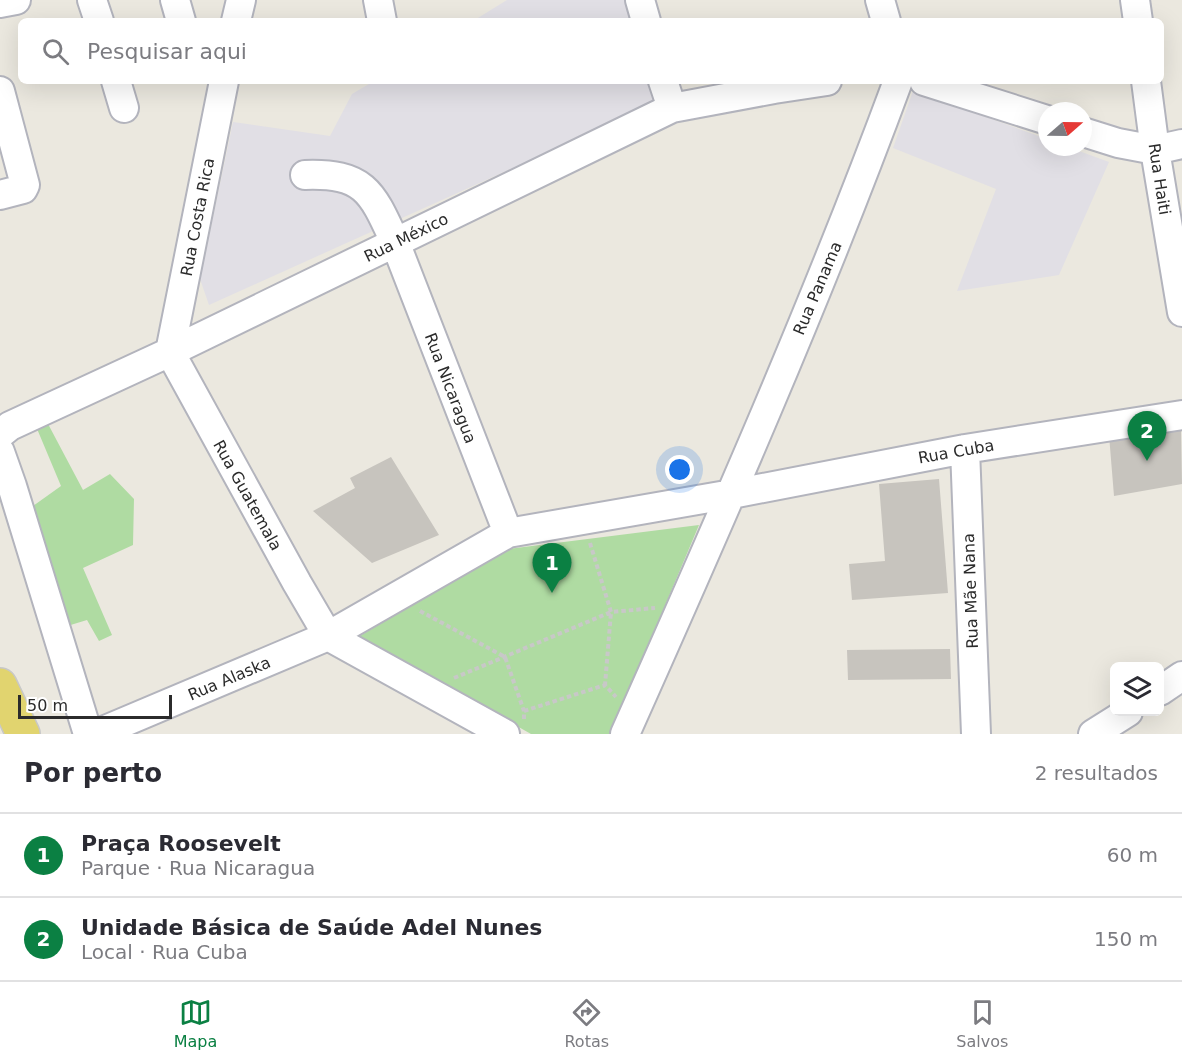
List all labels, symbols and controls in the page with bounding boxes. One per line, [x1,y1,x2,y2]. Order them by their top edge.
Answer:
search box [18,18,1164,84]
icon: search [39,35,72,68]
text: Pesquisar aqui [87,39,247,64]
north arrow [1038,102,1092,156]
street label: Rua Haiti [1144,142,1175,216]
street label: Rua Costa Rica [177,156,218,278]
street label: Rua México [361,209,451,266]
street label: Rua Panama [789,239,846,338]
street label: Rua Nicaragua [421,330,480,446]
pin: 2 [1128,412,1166,461]
street label: Rua Cuba [917,435,996,468]
street label: Rua Guatemala [209,437,286,554]
your location [665,455,694,484]
street label: Rua Mãe Nana [959,533,982,649]
pin: 1 [532,544,572,593]
street label: Rua Alaska [185,653,273,704]
map controls [1110,662,1164,716]
button: layers [1110,662,1164,716]
scale bar [18,692,172,720]
text: 50 m [27,696,68,715]
text: Por perto [24,758,162,788]
text: 2 resultados [1035,761,1158,785]
text: Praça Roosevelt [81,831,281,856]
text: 1 [37,843,50,867]
text: 60 m [1107,843,1158,867]
text: Parque · Rua Nicaragua [81,856,315,880]
text: Unidade Básica de Saúde Adel Nunes [81,915,542,940]
text: 2 [37,927,50,951]
text: 150 m [1094,927,1158,951]
text: Local · Rua Cuba [81,940,248,964]
tab: Mapa [174,996,217,1051]
tab: Rotas [564,996,609,1051]
tab: Salvos [956,996,1008,1051]

